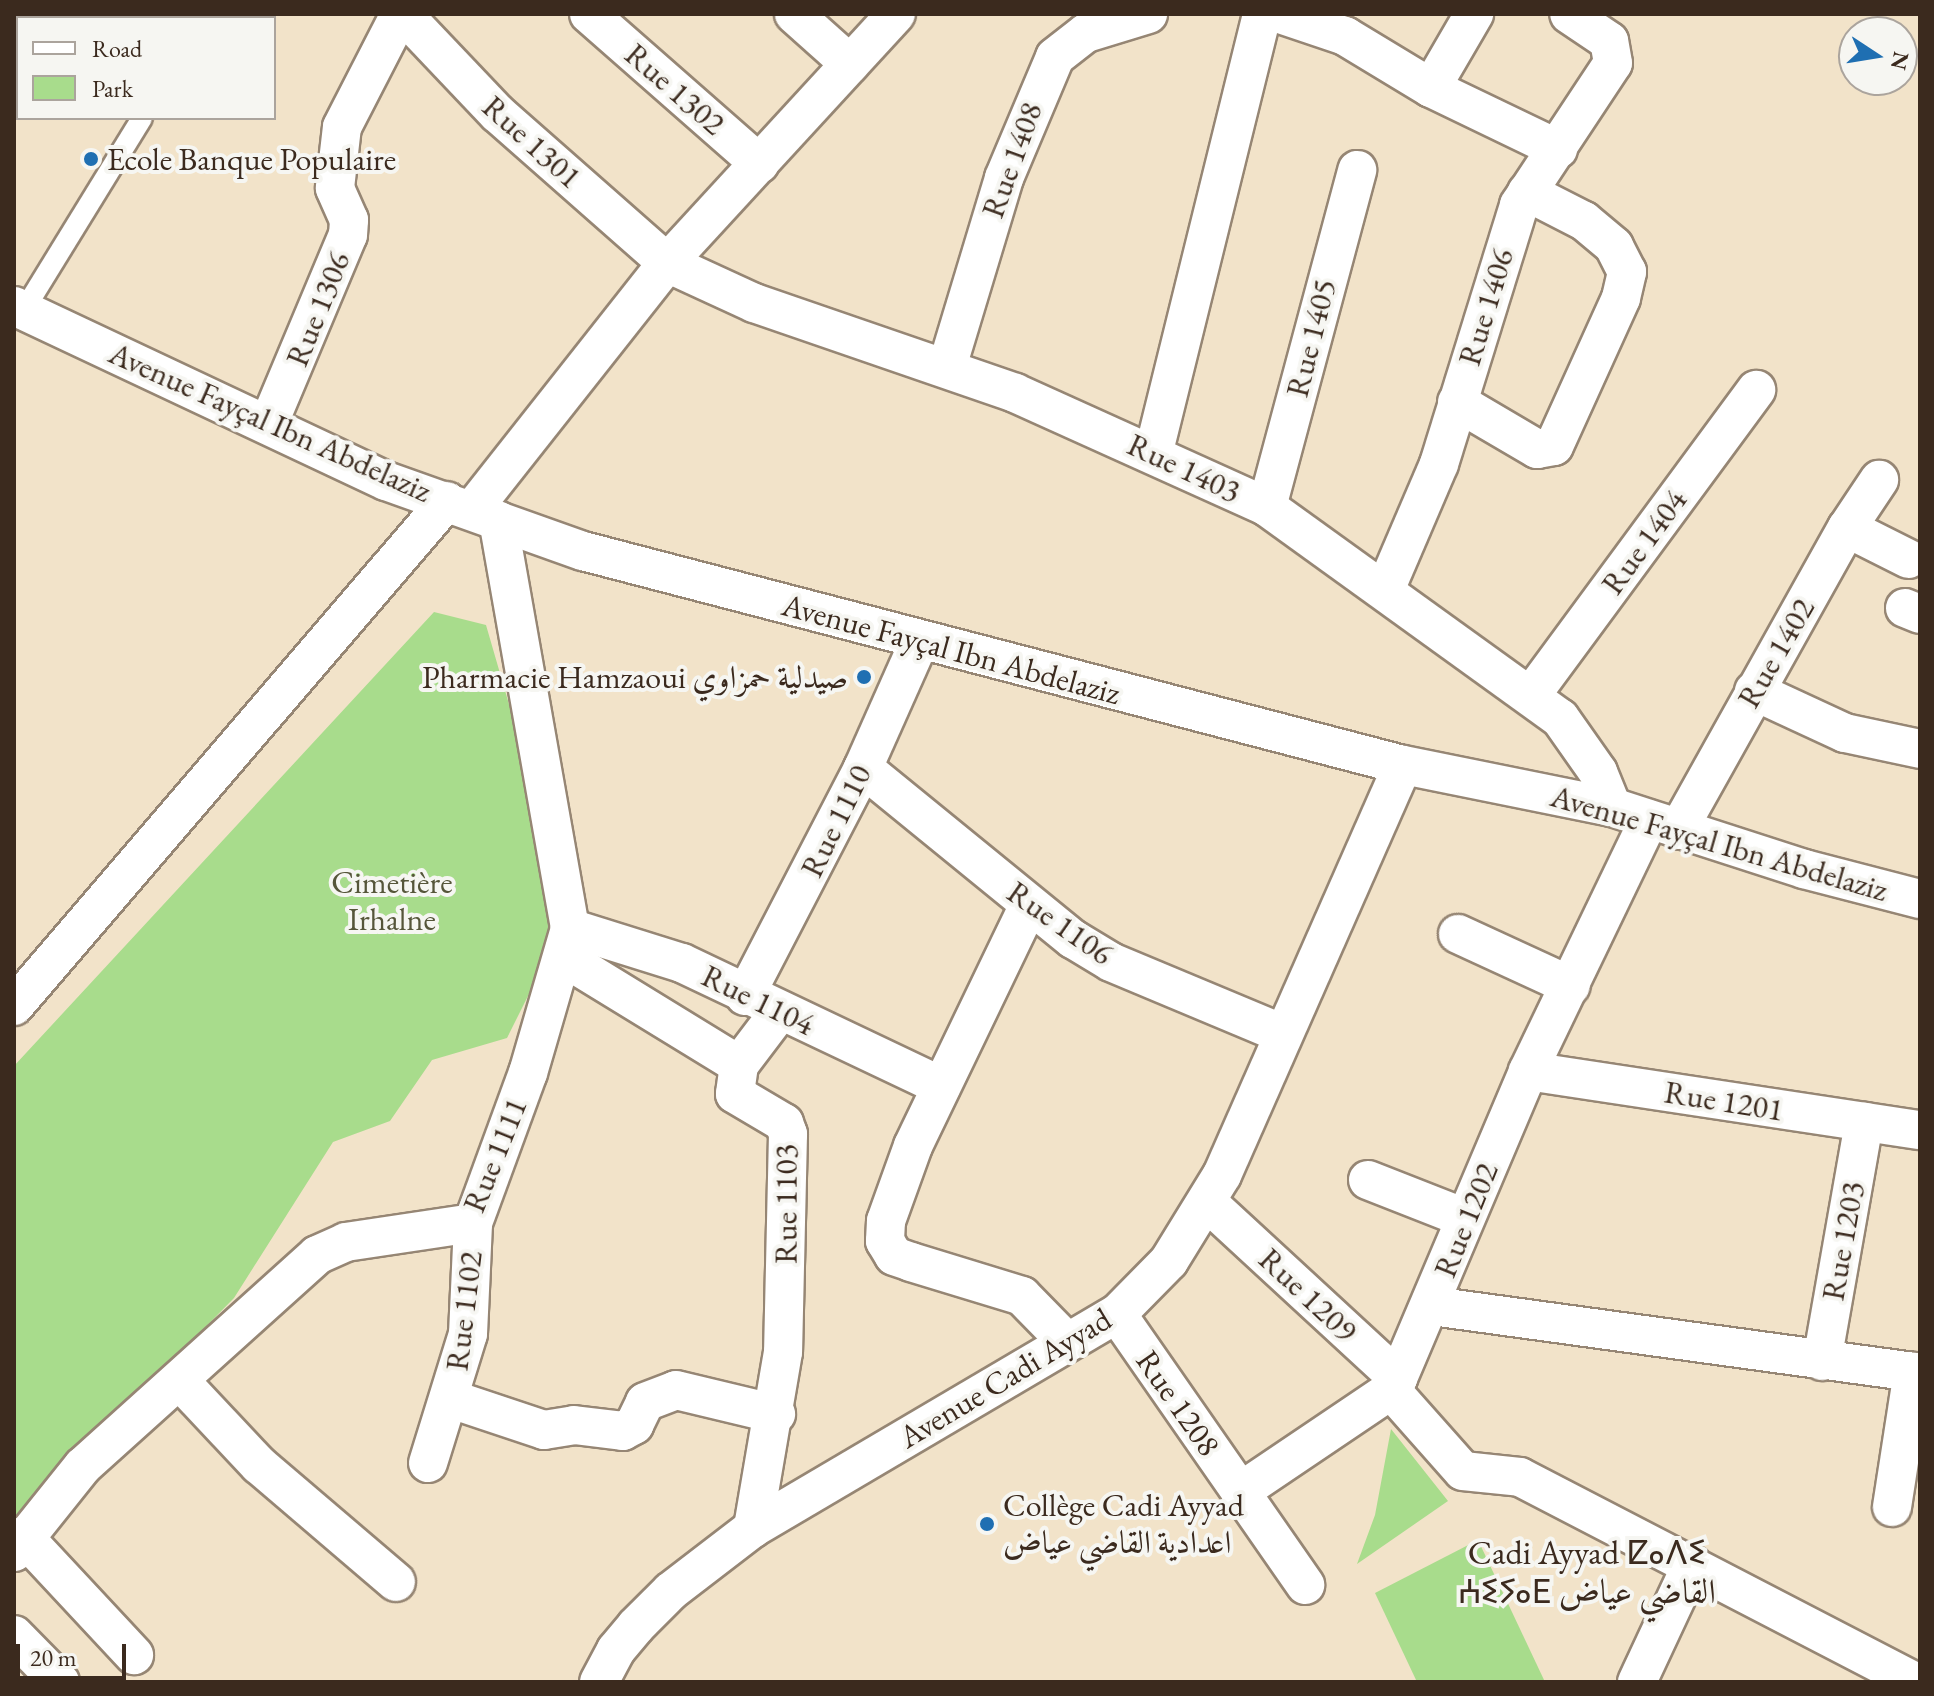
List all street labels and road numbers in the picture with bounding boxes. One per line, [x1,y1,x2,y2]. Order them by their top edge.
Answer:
street label: Rue 1302 [617,35,733,143]
street label: Rue 1301 [475,88,589,196]
street label: Rue 1408 [973,97,1051,223]
street label: Rue 1406 [1450,244,1522,370]
street label: Rue 1306 [278,246,358,372]
street label: Rue 1405 [1278,275,1344,401]
street label: Avenue Fayçal Ibn Abdelaziz [103,334,437,510]
street label: Rue 1403 [1122,425,1246,511]
street label: Rue 1404 [1593,482,1695,602]
street label: Avenue Fayçal Ibn Abdelaziz [778,585,1124,713]
street label: Rue 1402 [1729,591,1823,715]
street label: Rue 1110 [792,759,880,883]
street label: Avenue Fayçal Ibn Abdelaziz [1546,777,1892,909]
street label: Rue 1106 [1000,873,1120,973]
street label: Rue 1104 [696,956,820,1044]
street label: Rue 1201 [1662,1073,1786,1129]
street label: Rue 1111 [455,1092,535,1218]
street label: Rue 1103 [767,1144,805,1264]
street label: Rue 1202 [1426,1157,1506,1283]
street label: Rue 1203 [1814,1179,1872,1303]
street label: Rue 1209 [1251,1240,1365,1350]
street label: Rue 1102 [438,1249,490,1373]
street label: Avenue Cadi Ayyad [892,1300,1118,1456]
street label: Rue 1208 [1128,1343,1228,1463]

